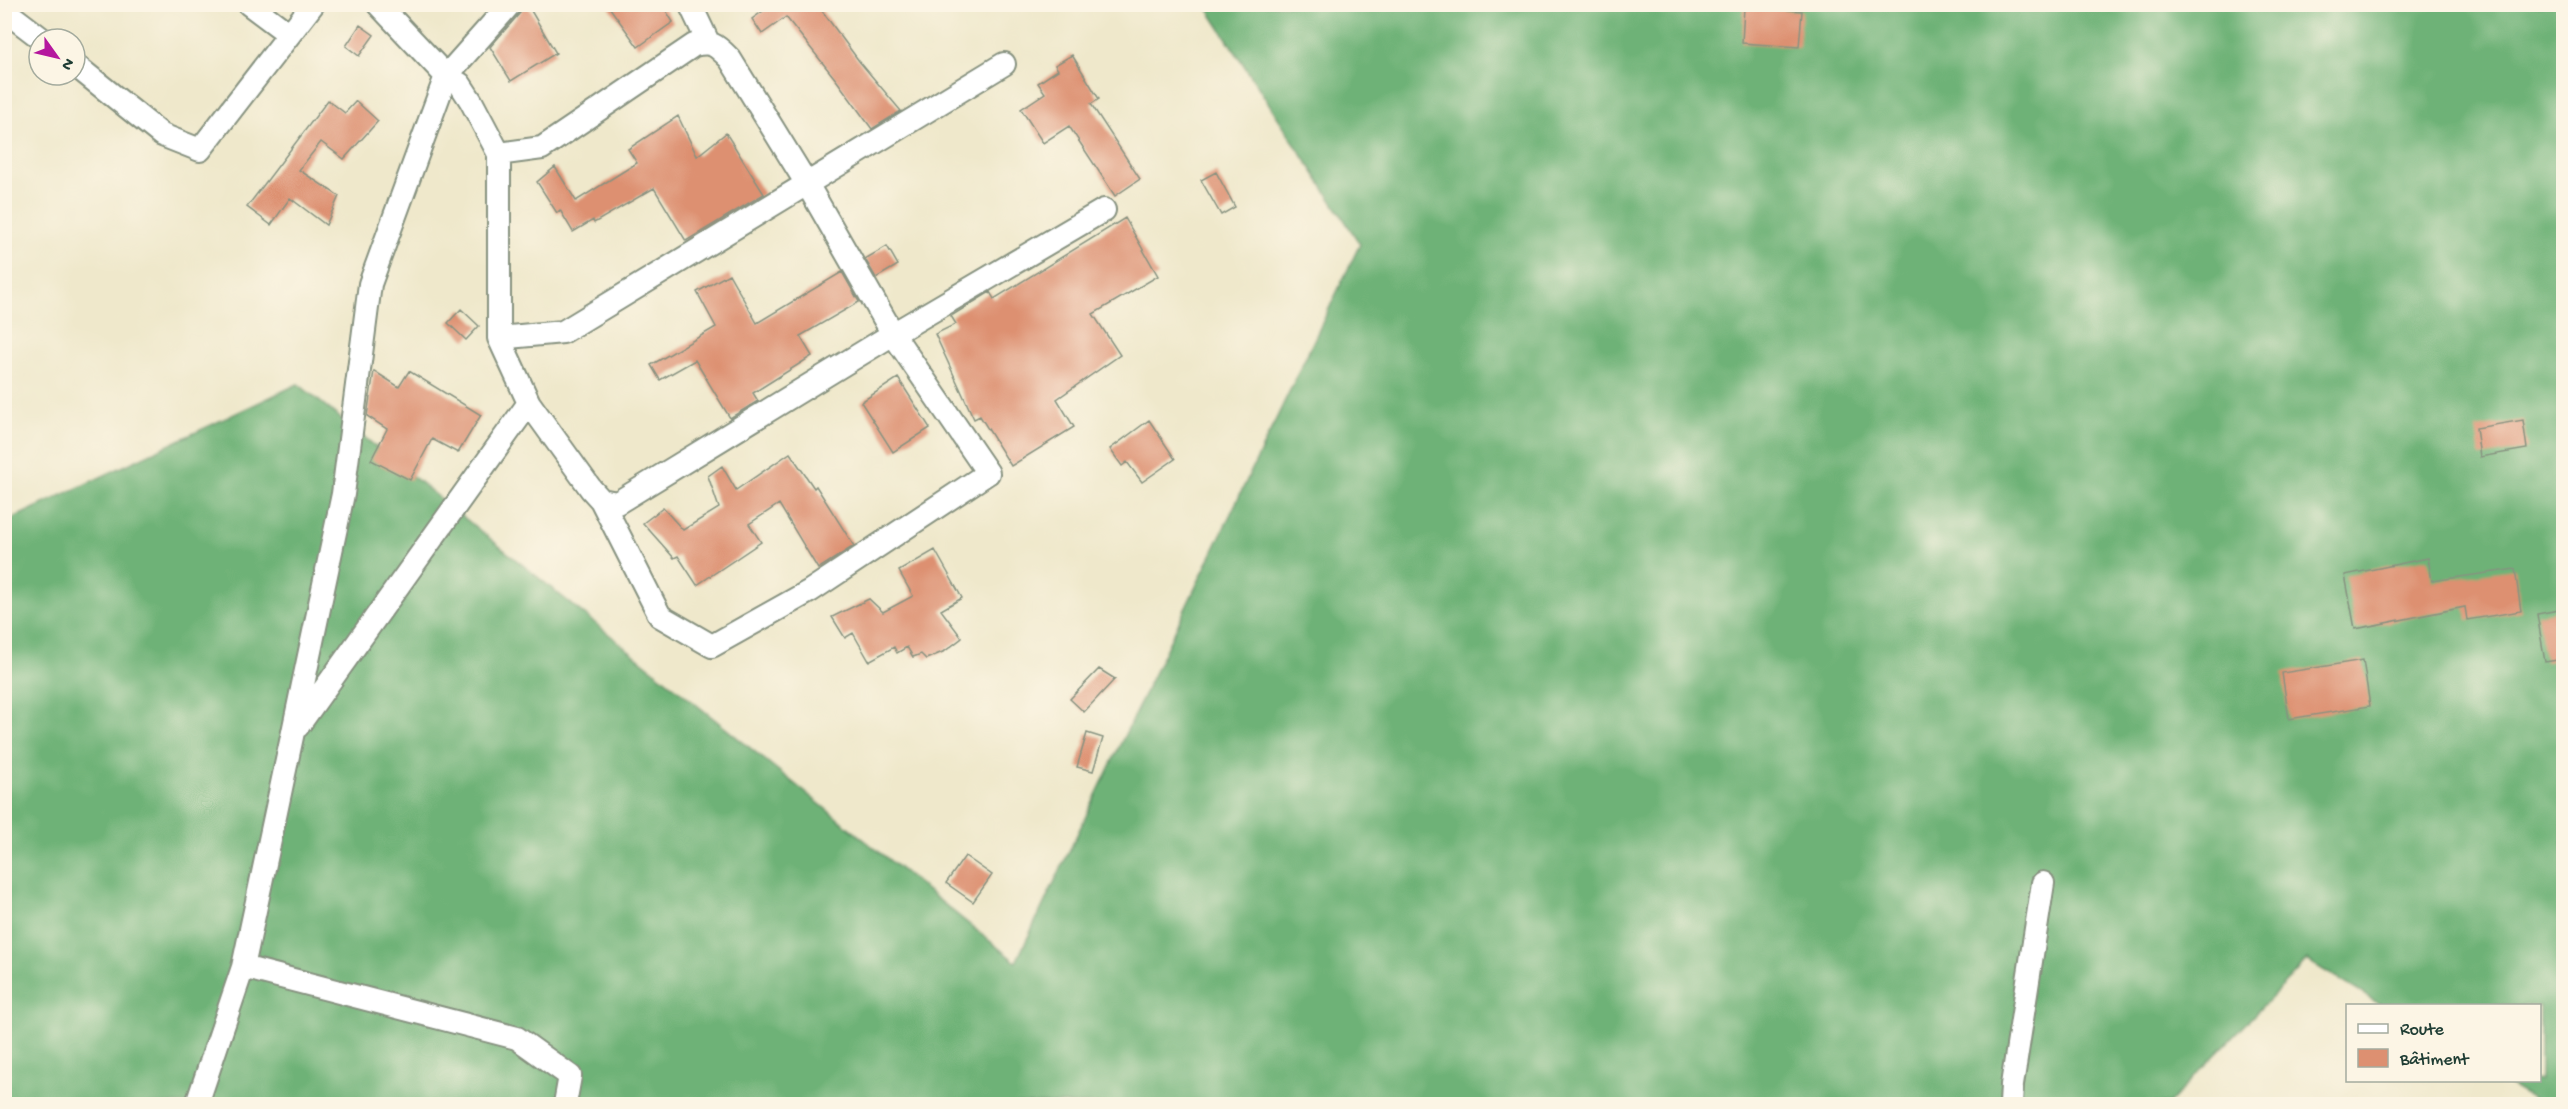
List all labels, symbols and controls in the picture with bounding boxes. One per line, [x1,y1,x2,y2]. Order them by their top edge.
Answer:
north arrow [27,27,87,87]
text: N [55,54,77,74]
legend [2346,1004,2541,1082]
text: Route [2400,1020,2445,1041]
text: Bâtiment [2399,1050,2470,1071]

